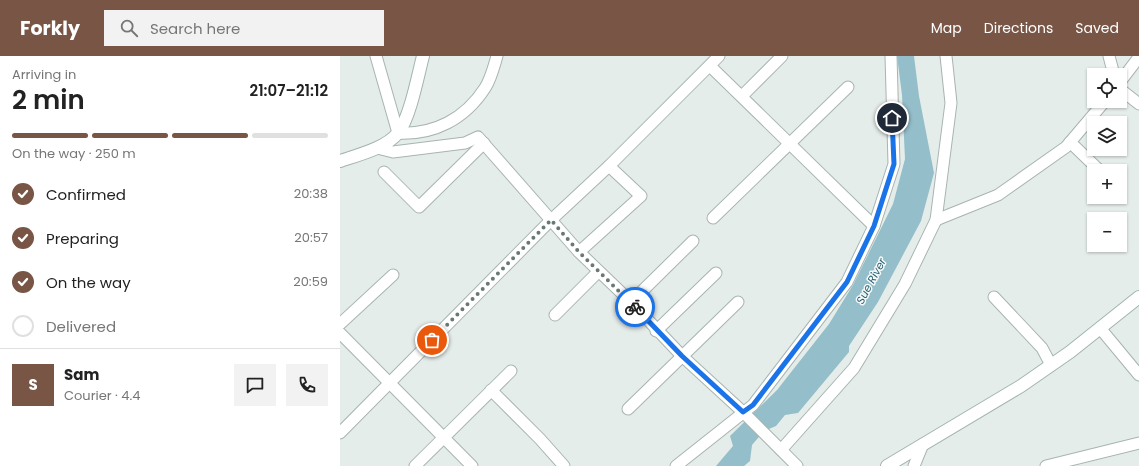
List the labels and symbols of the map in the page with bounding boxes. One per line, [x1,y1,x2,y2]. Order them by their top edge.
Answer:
pin [875,101,909,135]
water label: Sue River [852,254,890,307]
courier [615,287,655,327]
pin [415,323,449,357]

